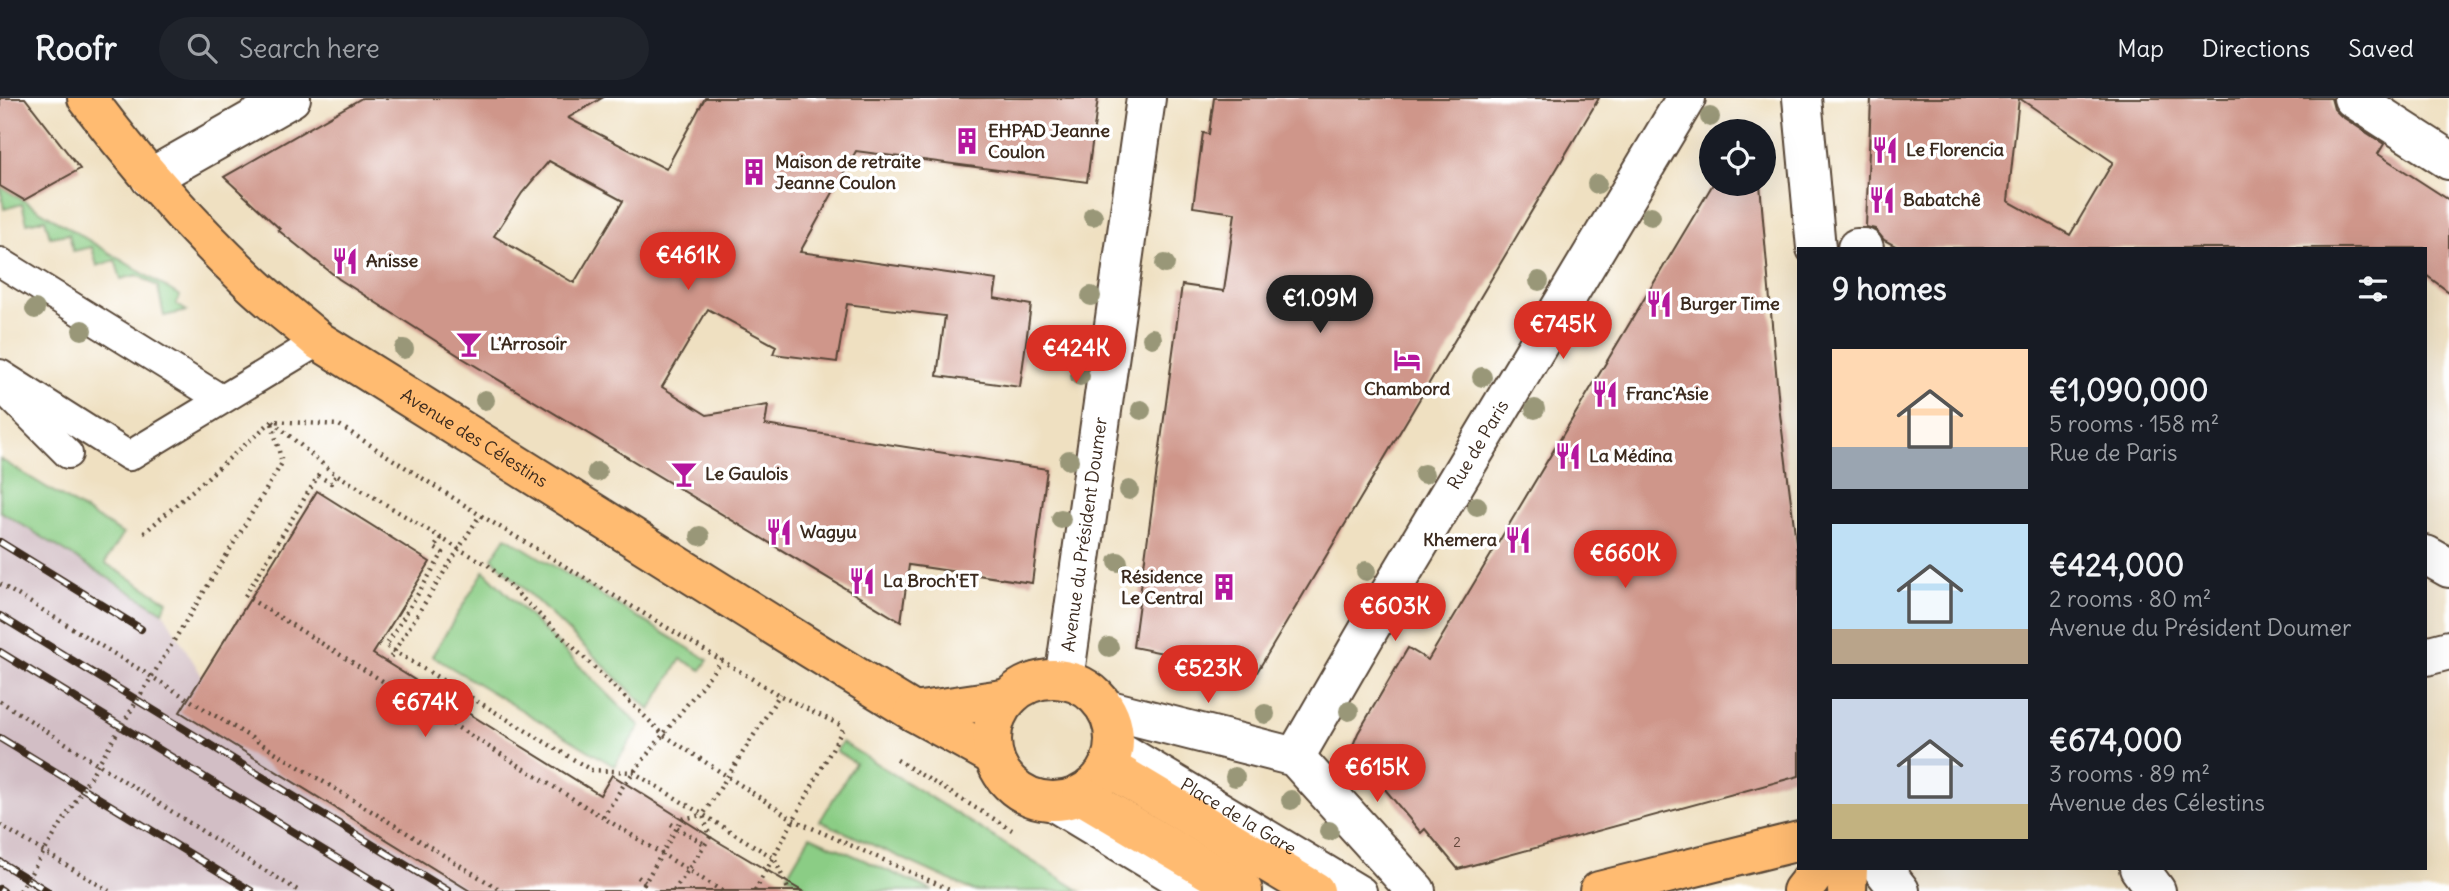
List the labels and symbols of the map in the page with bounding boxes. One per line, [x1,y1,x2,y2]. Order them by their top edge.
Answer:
place label: EHPAD Jeanne Coulon [988,119,1110,163]
building icon: EHPAD Jeanne Coulon [952,126,982,156]
restaurant icon: Le Florencia [1870,135,1900,165]
place label: Le Florencia [1906,138,2004,161]
place label: Maison de retraite Jeanne Coulon [775,150,921,194]
building icon: Maison de retraite Jeanne Coulon [739,157,769,187]
restaurant icon: Babatchê [1867,185,1897,215]
place label: Babatchê [1903,188,1981,211]
pin: €461K [639,232,737,292]
restaurant icon: Anisse [330,246,360,276]
place label: Anisse [366,249,418,272]
pin: €1.09M [1263,275,1377,335]
restaurant icon: Burger Time [1644,289,1674,319]
place label: Burger Time [1680,292,1780,315]
pin: €745K [1514,302,1612,361]
pin: €424K [1027,326,1125,385]
bar icon: L'Arrosoir [454,329,484,359]
place label: L'Arrosoir [490,332,568,355]
hotel icon: Chambord [1392,345,1422,375]
place label: Chambord [1364,377,1450,400]
restaurant icon: Franc'Asie [1590,379,1620,409]
place label: Franc'Asie [1626,382,1709,405]
street label: Avenue des Célestins [397,383,552,492]
street label: Rue de Paris [1442,396,1514,494]
street label: Avenue du Président Doumer [1056,415,1112,653]
restaurant icon: La Médina [1553,441,1583,471]
place label: La Médina [1589,444,1673,467]
bar icon: Le Gaulois [669,459,699,489]
place label: Le Gaulois [705,462,788,485]
restaurant icon: Wagyu [764,517,794,547]
place label: Wagyu [800,520,857,543]
restaurant icon: Khemera [1503,525,1533,555]
place label: Khemera [1423,528,1497,551]
pin: €660K [1576,531,1674,590]
place label: Résidence Le Central [1121,565,1203,609]
restaurant icon: La Broch'ET [847,566,877,596]
place label: La Broch'ET [883,569,980,592]
building icon: Résidence Le Central [1209,572,1239,602]
pin: €603K [1346,584,1444,643]
pin: €523K [1159,646,1257,705]
pin: €674K [376,680,474,739]
pin: €615K [1328,744,1426,804]
street label: Place de la Gare [1177,773,1301,860]
house number: 2 [1453,833,1461,851]

